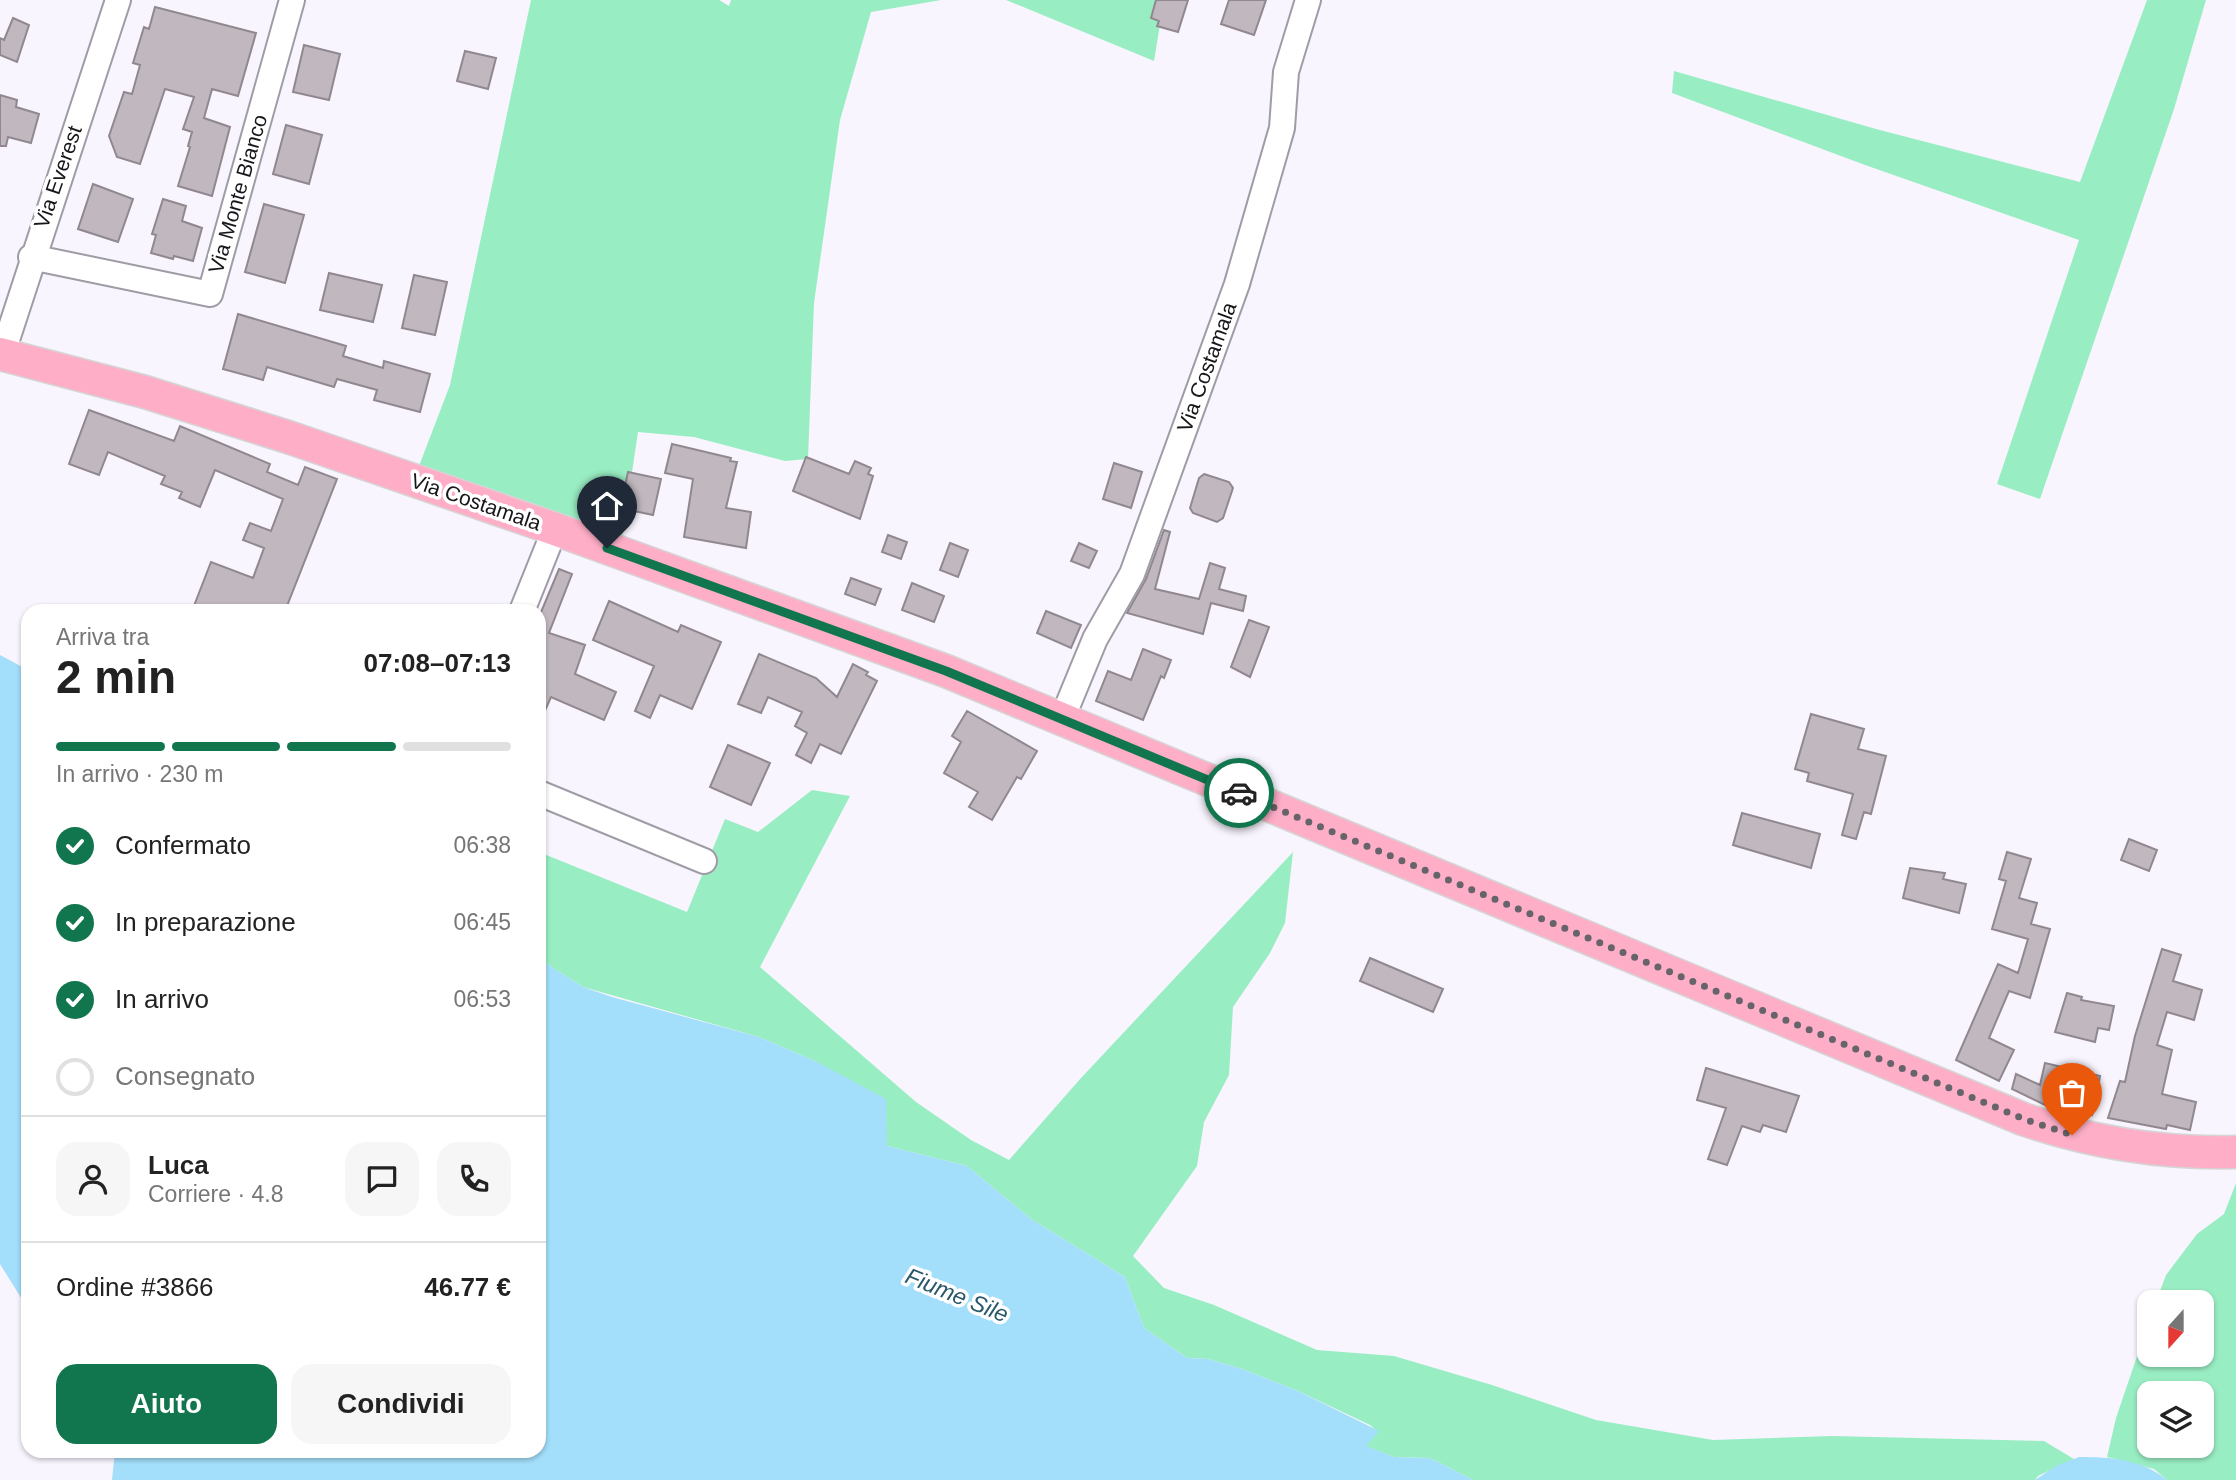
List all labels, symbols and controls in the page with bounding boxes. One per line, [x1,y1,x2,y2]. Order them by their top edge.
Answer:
street label: Via Monte Bianco [204,112,271,276]
street label: Via Everest [29,122,86,231]
street label: Via Costamala [1172,299,1241,435]
street label: Via Costamala [408,468,545,535]
pin [577,476,637,548]
icon: home [588,487,626,525]
text: Arriva tra [56,624,149,650]
text: 07:08–07:13 [364,648,511,678]
text: 2 min [56,651,176,703]
courier [1204,758,1274,828]
text: In arrivo · 230 m [56,761,223,787]
icon: car [1220,774,1258,812]
icon: check [56,827,94,865]
text: Confermato [115,830,251,860]
text: 06:38 [453,832,511,858]
icon: check [56,904,94,942]
text: In preparazione [115,907,296,937]
text: 06:45 [453,909,511,935]
icon: check [56,981,94,1019]
text: In arrivo [115,984,209,1014]
text: 06:53 [453,986,511,1012]
text: Consegnato [115,1061,255,1091]
pin [2042,1063,2102,1135]
icon: bag [2053,1074,2091,1112]
button: person [56,1142,130,1216]
button: chat [345,1142,419,1216]
button: phone [437,1142,511,1216]
text: Luca [148,1150,209,1180]
text: Corriere · 4.8 [148,1181,283,1207]
water label: Fiume Sile [902,1263,1012,1327]
text: Ordine #3866 [56,1272,214,1302]
text: 46.77 € [424,1272,511,1302]
north arrow [2137,1290,2214,1367]
map controls [2137,1290,2214,1458]
button: Aiuto [56,1364,277,1444]
button: Condividi [291,1364,511,1444]
button: layers [2137,1381,2214,1458]

